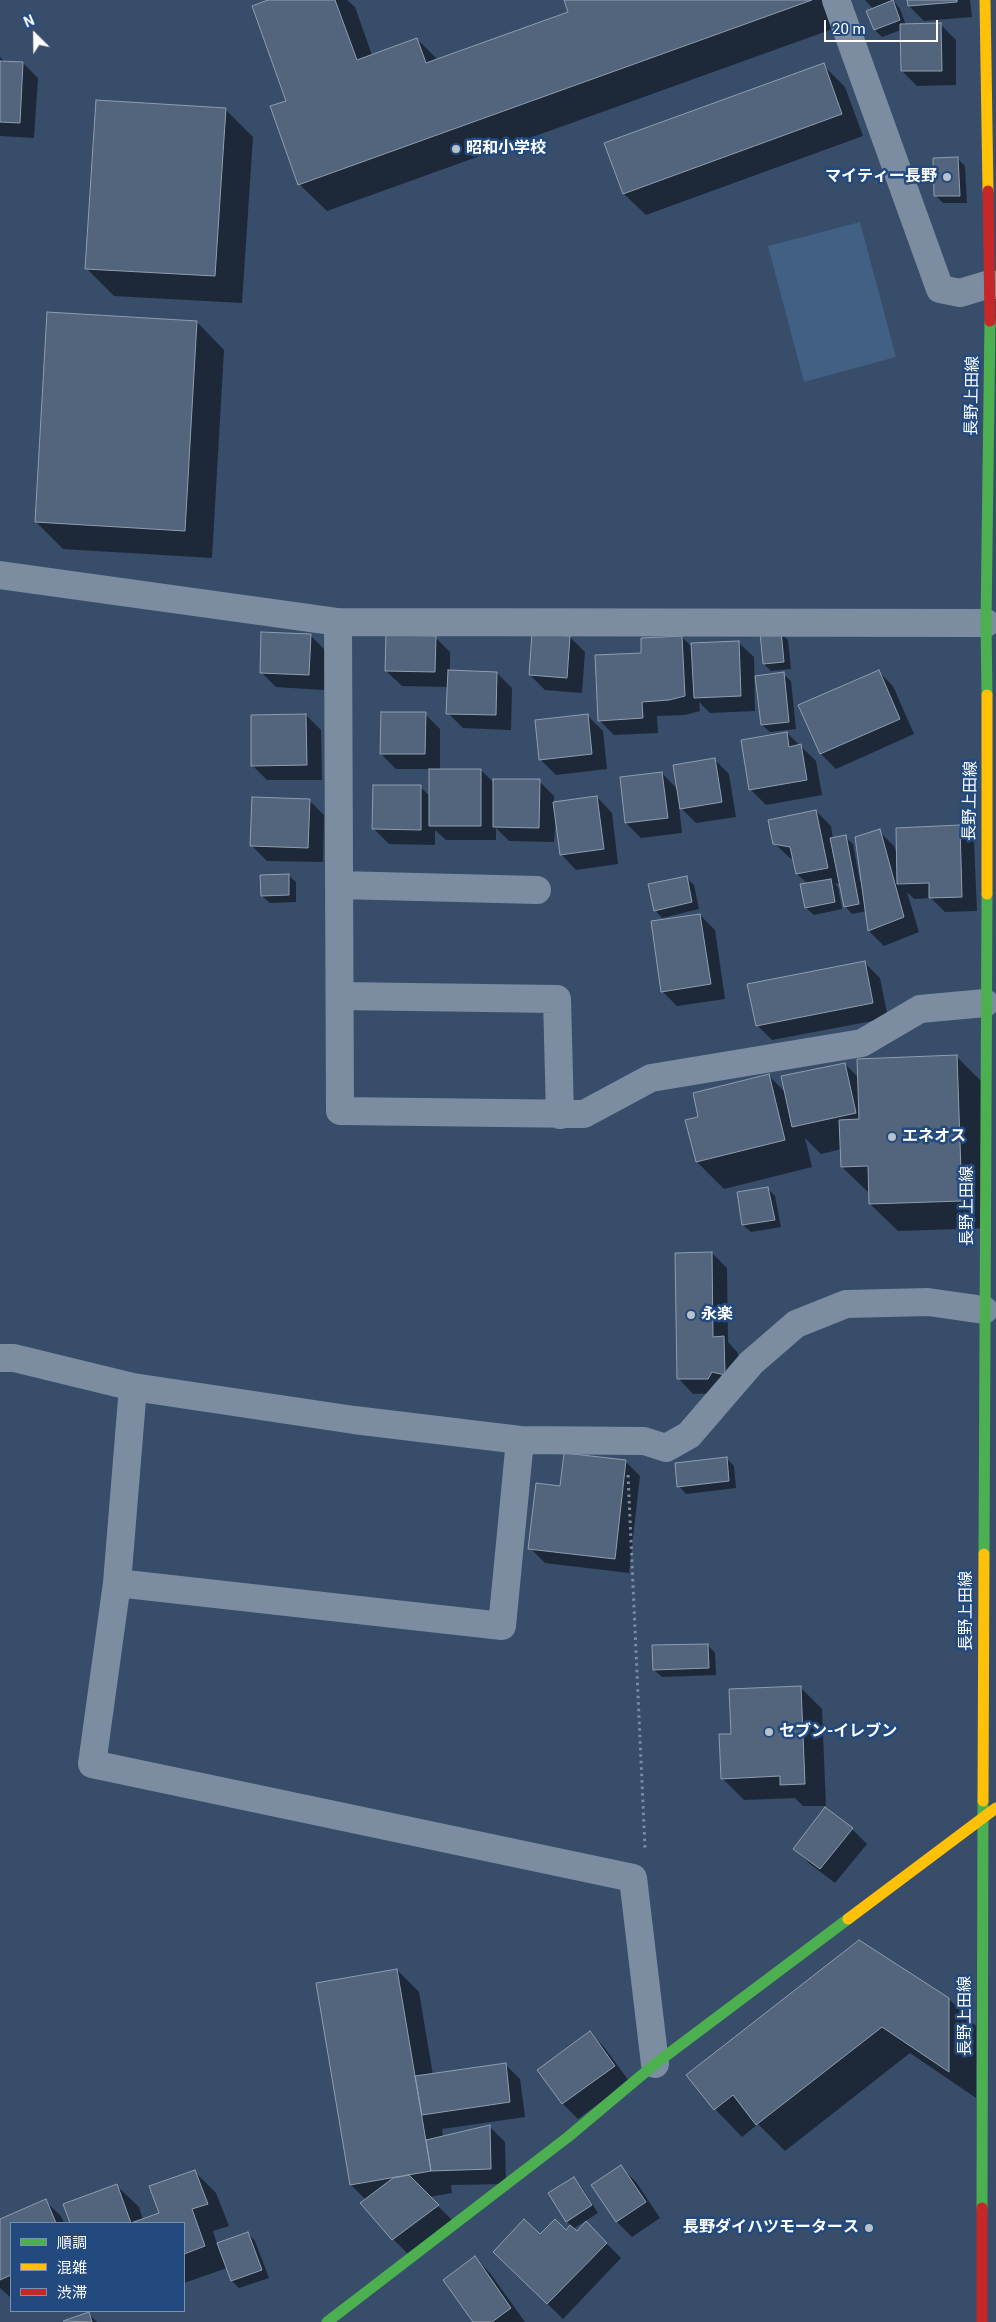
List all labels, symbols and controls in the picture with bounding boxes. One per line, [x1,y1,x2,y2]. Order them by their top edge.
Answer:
north arrow [10,10,60,60]
scale bar [826,10,940,42]
text: N [21,12,37,30]
text: 20 m [832,20,866,38]
place label: 昭和小学校 [466,139,546,159]
marker: 昭和小学校 [450,143,462,155]
place label: マイティー長野 [825,167,937,187]
marker: マイティー長野 [941,171,953,183]
street label: 長野上田線 [963,356,983,436]
street label: 長野上田線 [961,761,981,841]
place label: エネオス [902,1127,966,1147]
marker: エネオス [886,1131,898,1143]
street label: 長野上田線 [958,1166,978,1246]
place label: 永楽 [701,1305,733,1325]
marker: 永楽 [685,1309,697,1321]
street label: 長野上田線 [957,1571,977,1651]
place label: セブン-イレブン [779,1722,897,1742]
marker: セブン-イレブン [763,1726,775,1738]
street label: 長野上田線 [956,1976,976,2056]
place label: 長野ダイハツモータース [683,2218,859,2238]
legend [10,2222,185,2312]
marker: 長野ダイハツモータース [863,2222,875,2234]
text: 順調 [57,2234,87,2252]
text: 混雑 [57,2259,87,2277]
text: 渋滞 [57,2284,87,2302]

